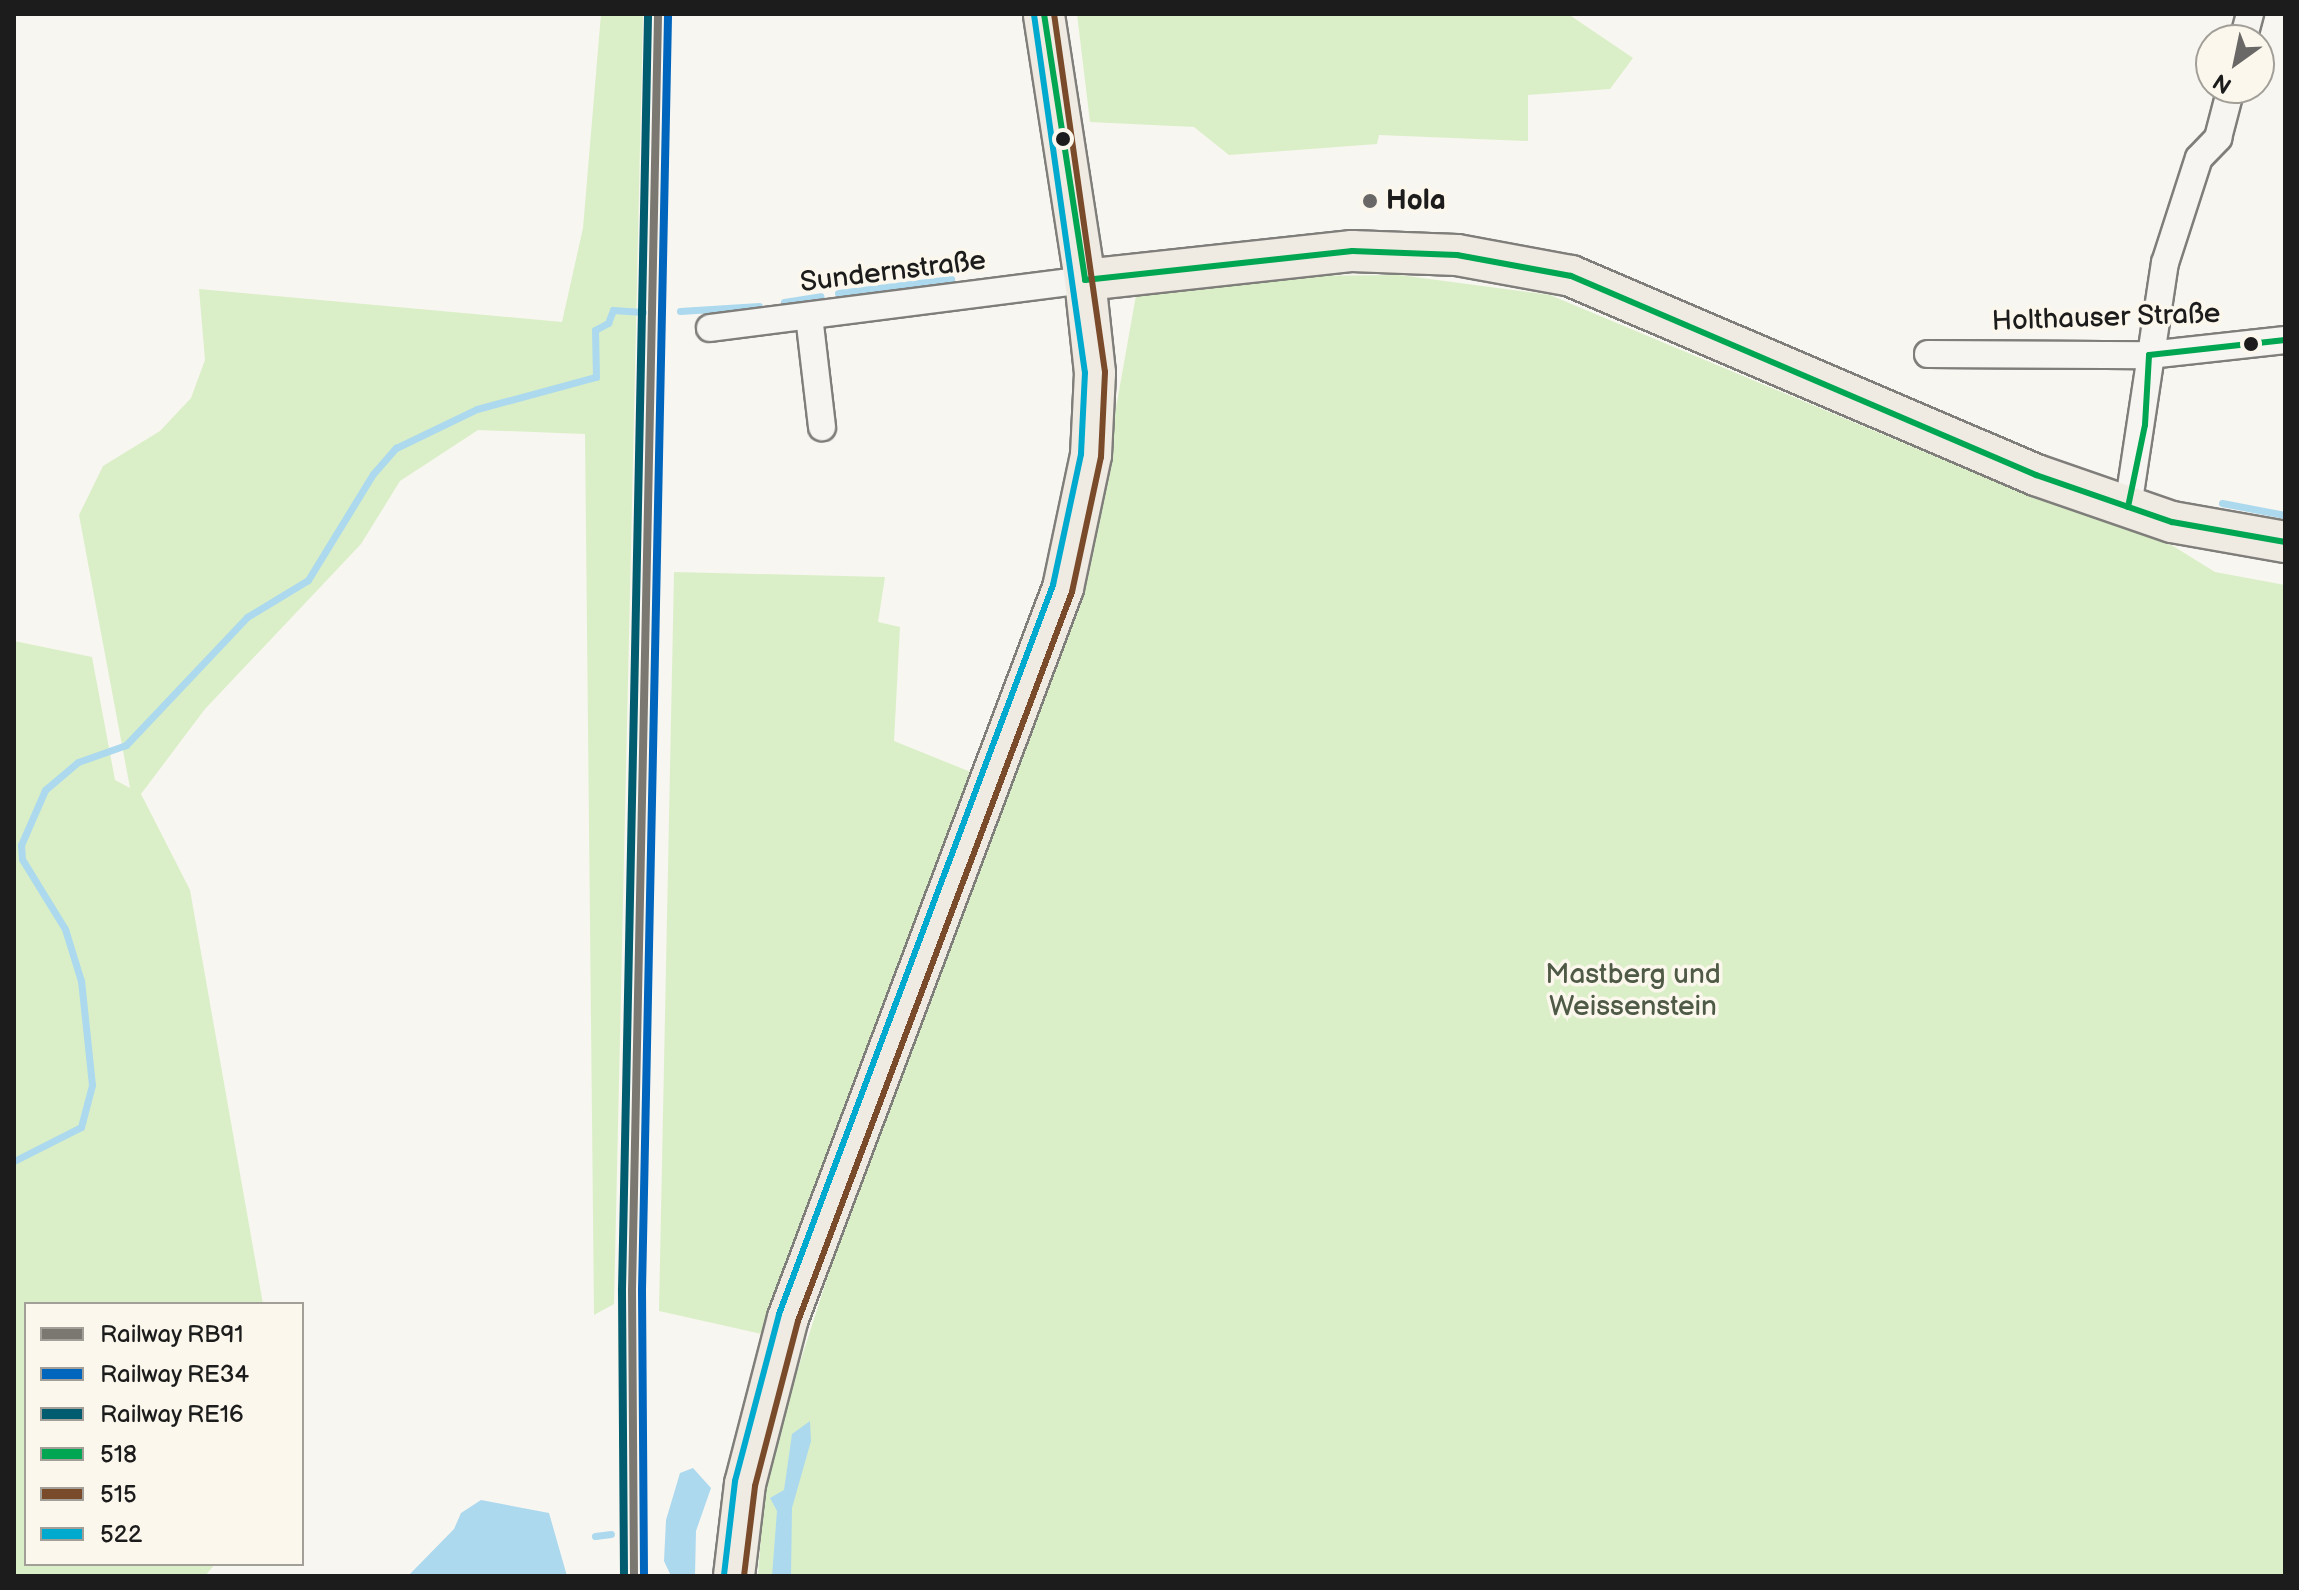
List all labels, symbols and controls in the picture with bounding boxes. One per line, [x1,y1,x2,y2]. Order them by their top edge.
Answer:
north arrow [2195,24,2275,104]
text: N [2208,67,2237,99]
unlabelled marker [1055,131,1071,147]
place label: Hola [1386,184,1446,218]
marker: Hola [1361,192,1379,210]
street label: Sundernstraße [798,244,988,300]
street label: Holthauser Straße [1991,297,2221,339]
unlabelled marker [2243,336,2259,352]
park label: Mastberg und Weissenstein [1545,958,1721,1024]
legend [24,1302,304,1566]
text: Railway RB91 [100,1320,244,1349]
text: Railway RE34 [100,1360,249,1389]
text: Railway RE16 [100,1400,244,1429]
text: 518 [100,1440,137,1469]
text: 515 [100,1480,137,1509]
text: 522 [100,1520,142,1549]

